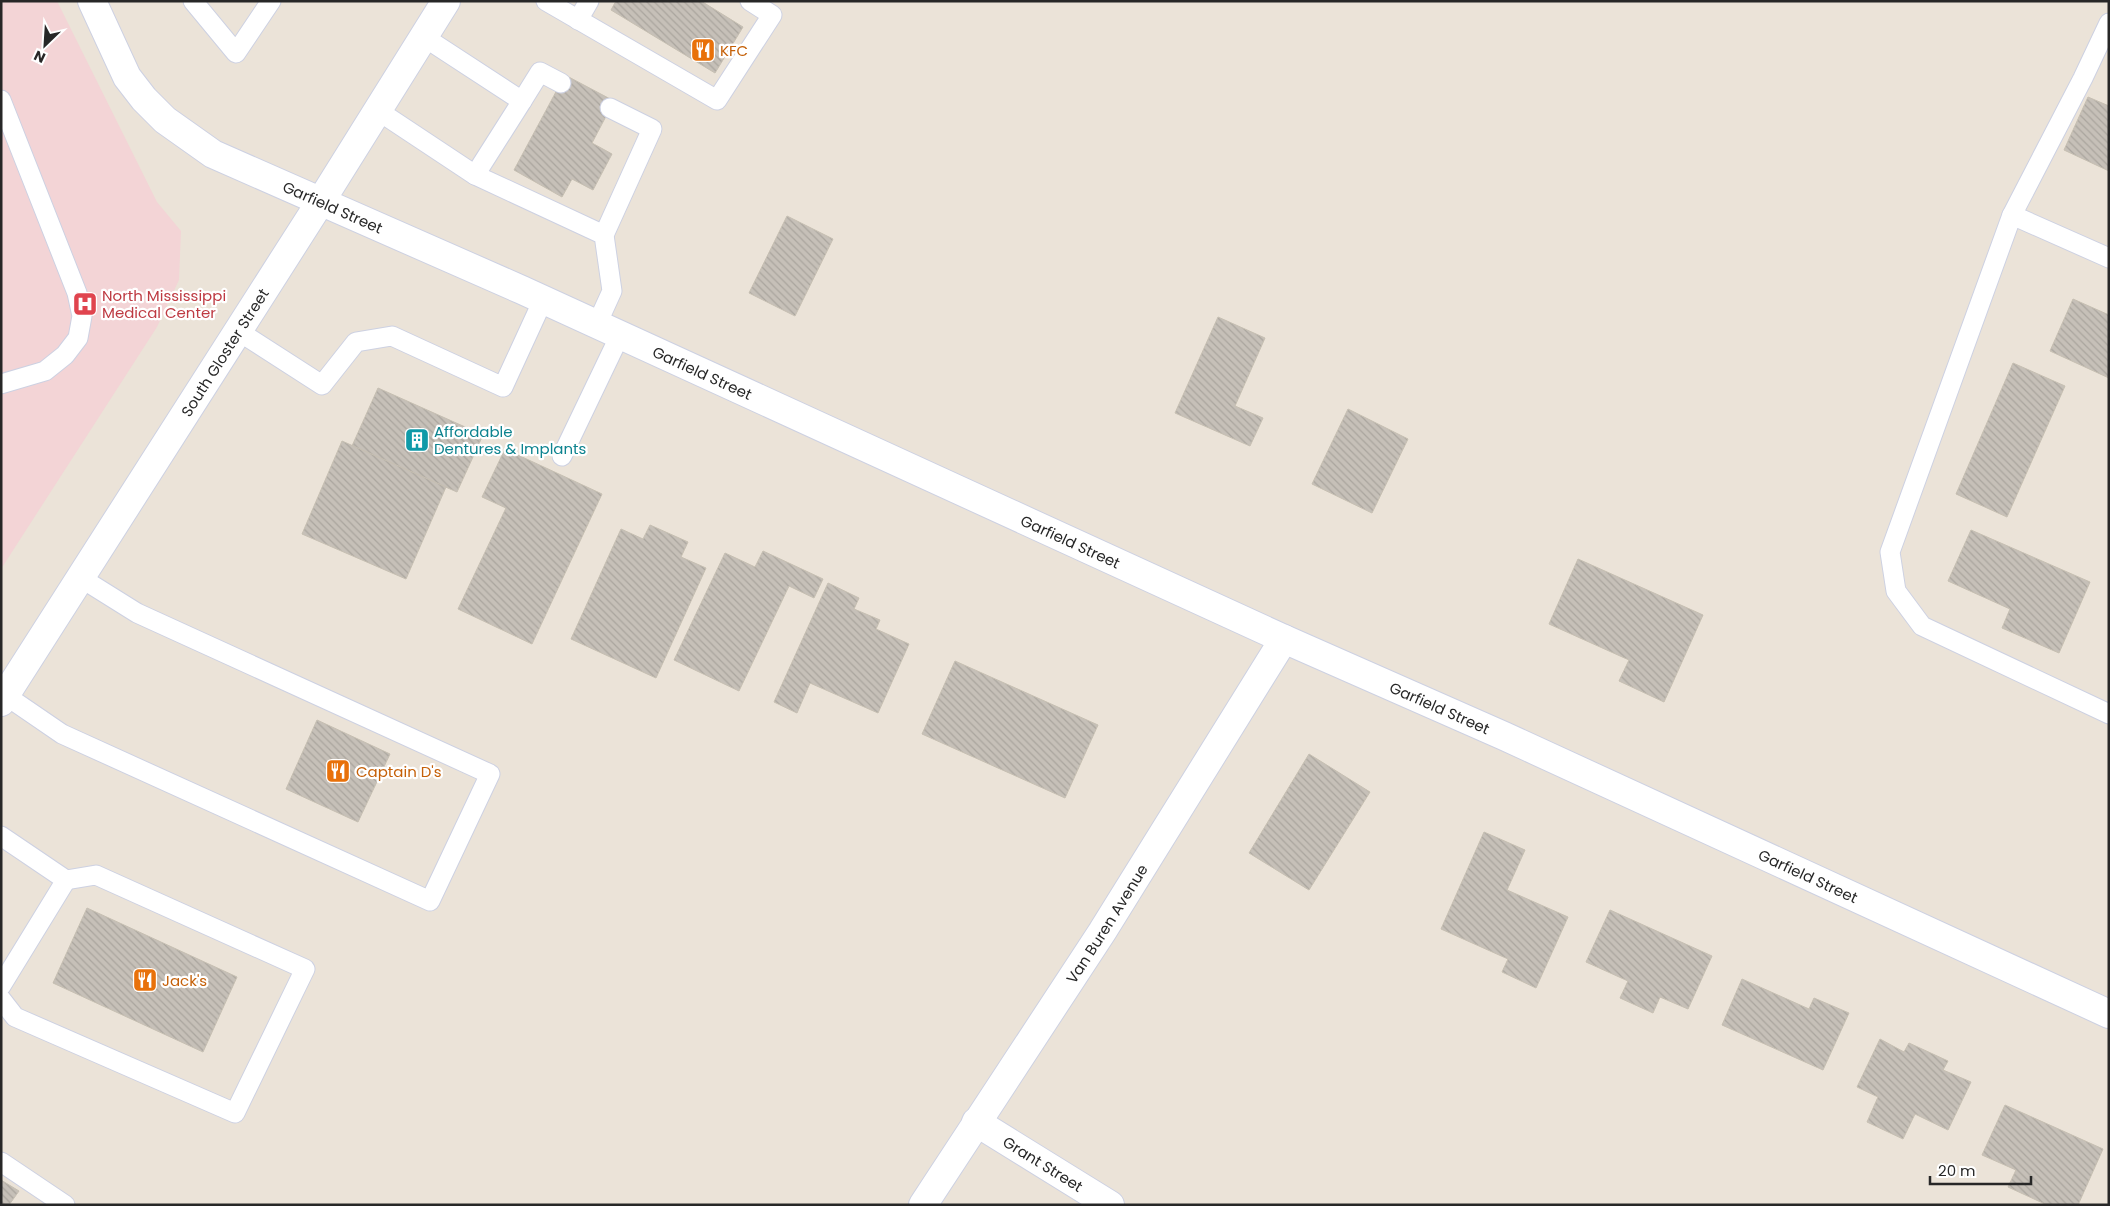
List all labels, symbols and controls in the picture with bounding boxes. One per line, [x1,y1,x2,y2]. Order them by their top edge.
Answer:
north arrow [20,20,70,70]
restaurant icon: KFC [690,37,716,63]
place label: KFC [720,40,748,61]
text: N [31,45,49,68]
street label: Garfield Street [280,176,386,238]
street label: South Gloster Street [176,284,273,420]
place label: North Mississippi Medical Center [102,285,226,323]
hospital icon: North Mississippi Medical Center [72,291,98,317]
street label: Garfield Street [649,341,755,404]
place label: Affordable Dentures & Implants [434,421,587,459]
building icon: Affordable Dentures & Implants [404,427,430,453]
street label: Garfield Street [1017,509,1124,573]
street label: Garfield Street [1387,676,1493,739]
restaurant icon: Captain D's [325,758,351,784]
place label: Captain D's [356,761,442,782]
street label: Garfield Street [1755,844,1861,908]
street label: Van Buren Avenue [1061,860,1152,987]
restaurant icon: Jack's [132,967,158,993]
place label: Jack's [162,970,207,991]
street label: Grant Street [999,1131,1087,1196]
scale bar [1930,1154,2031,1186]
text: 20 m [1938,1160,1976,1181]

